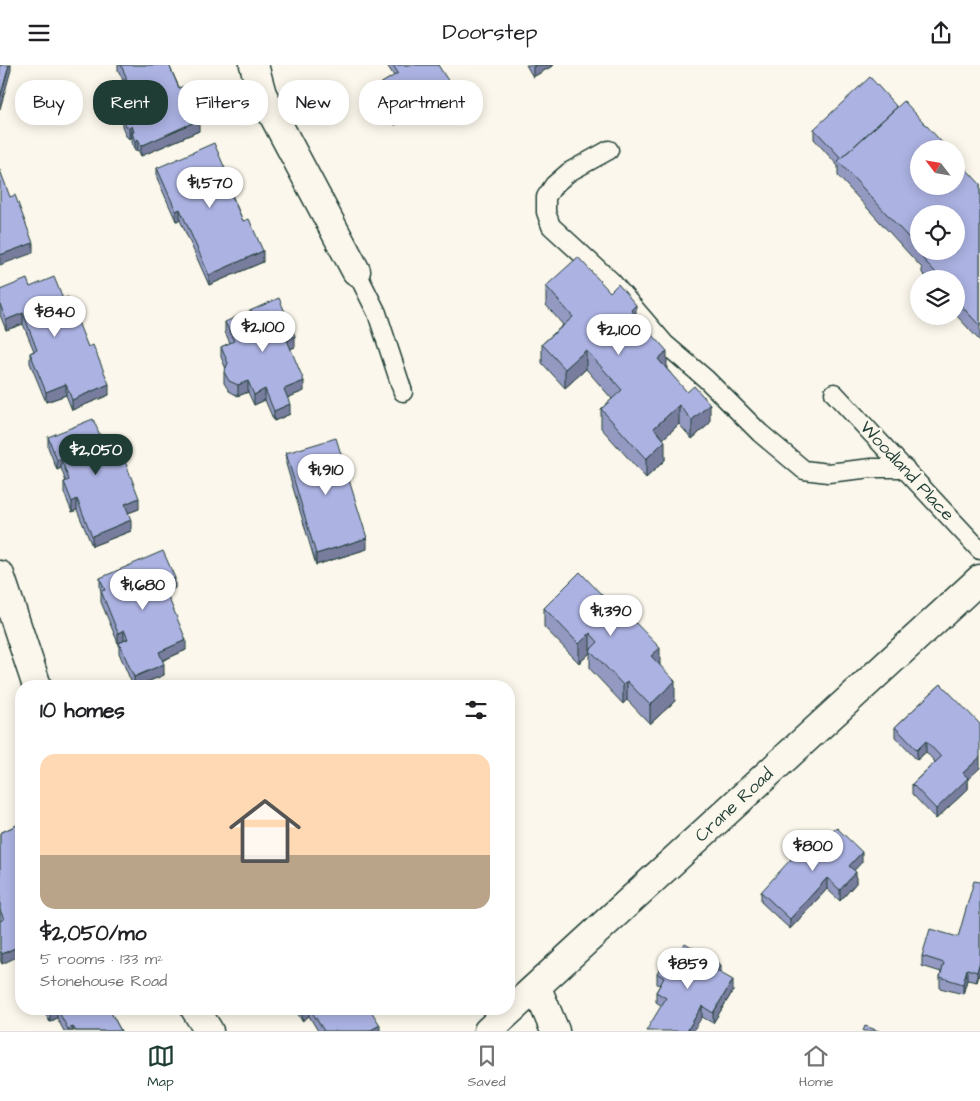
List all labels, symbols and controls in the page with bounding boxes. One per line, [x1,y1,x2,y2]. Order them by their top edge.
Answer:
text: Doorstep [442,17,538,48]
icon: menu [25,19,53,47]
icon: share [927,19,955,47]
chip: Buy [15,80,83,125]
chip: Rent [93,80,168,125]
chip: Filters [178,80,268,125]
chip: New [278,80,349,125]
chip: Apartment [359,80,483,125]
north arrow [910,140,965,195]
map controls [910,140,965,325]
pin: $1,570 [169,167,251,209]
text: $1,570 [187,172,233,194]
button: locate [910,205,965,260]
button: layers [910,270,965,325]
pin: $840 [25,295,85,338]
text: $840 [35,301,75,323]
pin: $2,100 [222,311,304,353]
pin: $2,100 [578,313,660,356]
text: $2,100 [241,316,285,338]
text: $2,100 [597,319,641,341]
street label: Woodland Place [854,416,960,527]
pin: $2,050 [55,433,137,476]
text: $2,050 [70,439,122,461]
pin: $1,910 [285,453,367,496]
text: $1,910 [308,459,344,481]
pin: $1,680 [102,569,184,611]
text: $1,680 [121,574,165,596]
pin: $1,390 [570,595,652,637]
text: $1,390 [590,600,632,622]
text: 10 homes [40,696,125,725]
icon: filters [462,696,490,724]
street label: Crane Road [689,762,779,848]
icon: home [220,786,310,876]
pin: $800 [783,829,843,872]
text: $800 [793,835,833,857]
text: $2,050/mo [40,919,147,948]
pin: $859 [658,947,718,990]
text: 5 rooms · 133 m² [40,948,163,970]
text: $859 [668,953,708,975]
text: Stonehouse Road [40,970,167,992]
tab: Map [147,1042,175,1092]
tab: Saved [468,1042,506,1092]
tab: Home [799,1042,833,1092]

